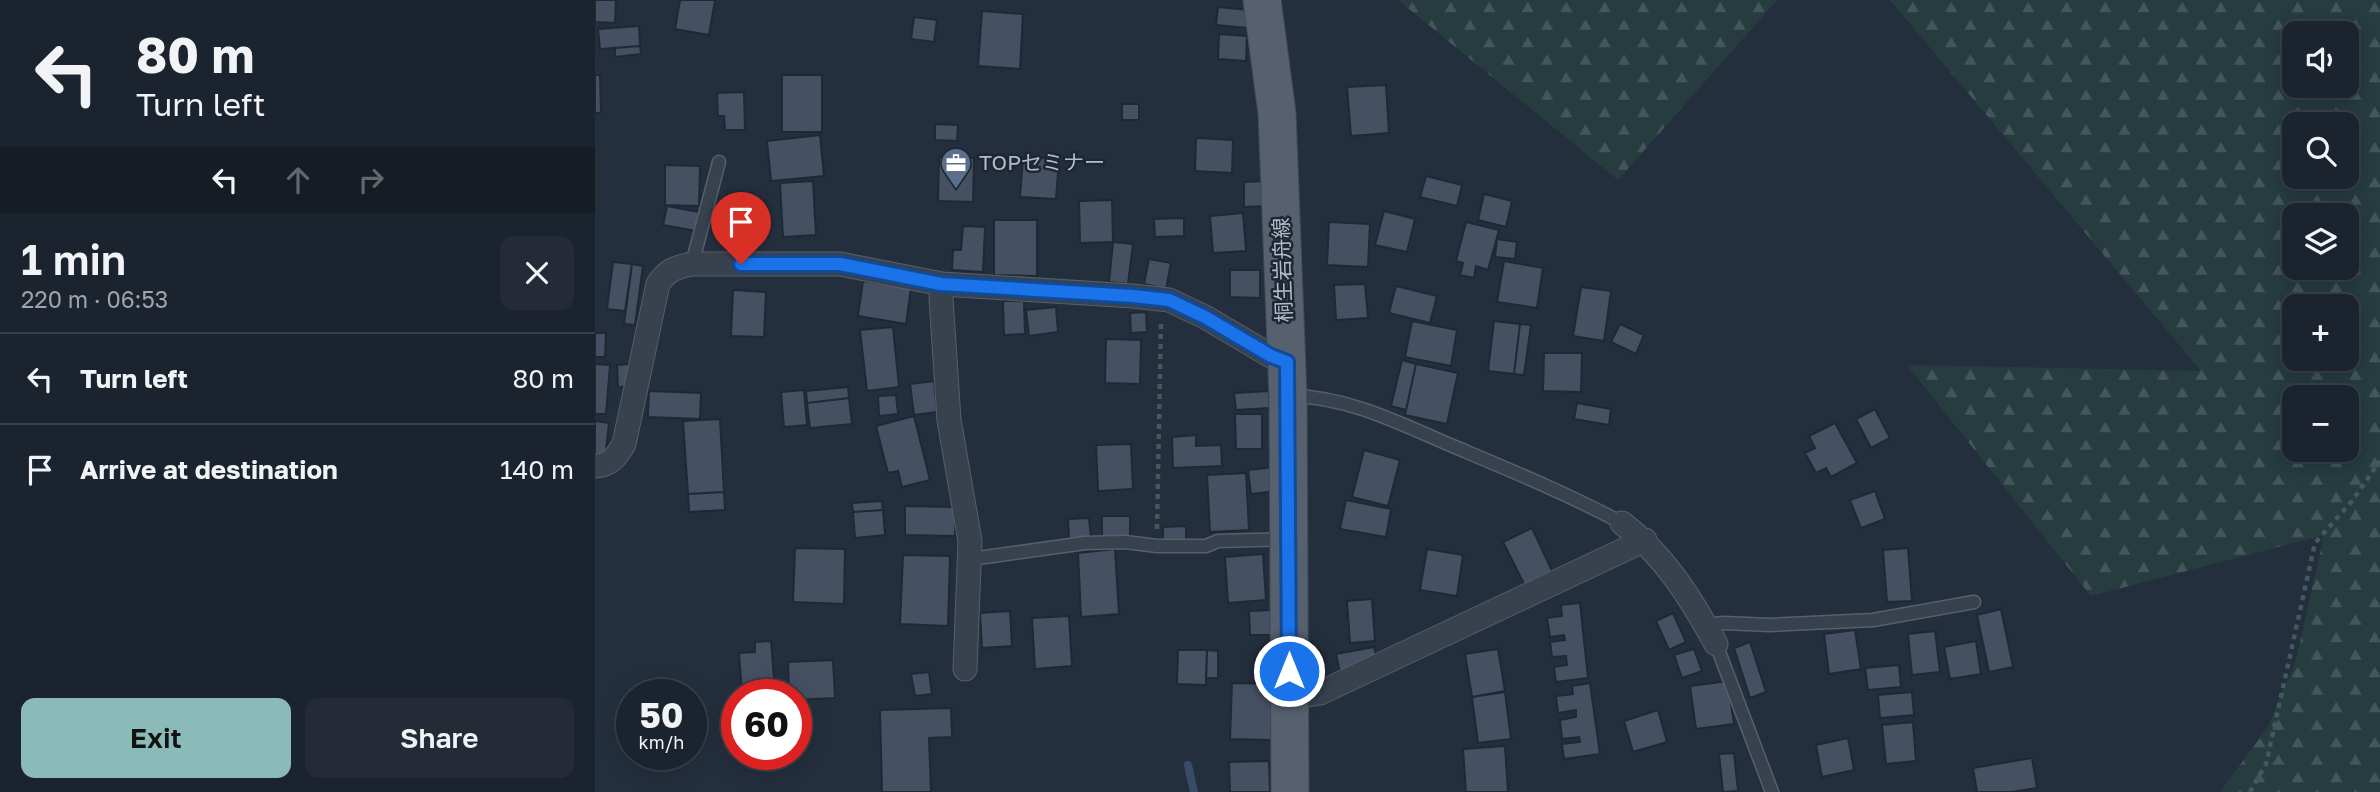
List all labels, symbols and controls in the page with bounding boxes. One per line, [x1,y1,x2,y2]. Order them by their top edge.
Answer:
map controls [2282,21,2359,462]
button: sound [2282,21,2359,98]
text: 80 m [136,25,254,84]
icon: left [21,28,112,119]
text: Turn left [136,85,265,123]
button: search [2282,112,2359,189]
office icon: TOPセミナー [939,146,973,190]
place label: TOPセミナー [979,149,1105,175]
icon: left [206,161,244,199]
icon: ahead [279,161,317,199]
icon: right [352,161,390,199]
pin [711,192,771,264]
icon: arrive [722,203,760,241]
button: layers [2282,203,2359,280]
street label: 桐生岩舟線 [1267,217,1297,323]
text: 1 min [21,234,126,284]
button: close [500,236,574,310]
text: 220 m · 06:53 [21,285,168,313]
button: + [2282,294,2359,371]
icon: left [21,360,59,398]
text: Turn left [80,363,188,394]
text: 80 m [513,363,574,394]
button: − [2282,385,2359,462]
icon: arrive [21,451,59,489]
text: Arrive at destination [80,454,338,485]
text: 140 m [500,454,574,485]
position arrow [1252,634,1326,708]
speed limit sign: 60 [721,679,812,770]
text: 50 [639,694,684,736]
button: Exit [21,698,291,778]
button: Share [305,698,574,778]
text: km/h [639,731,684,753]

